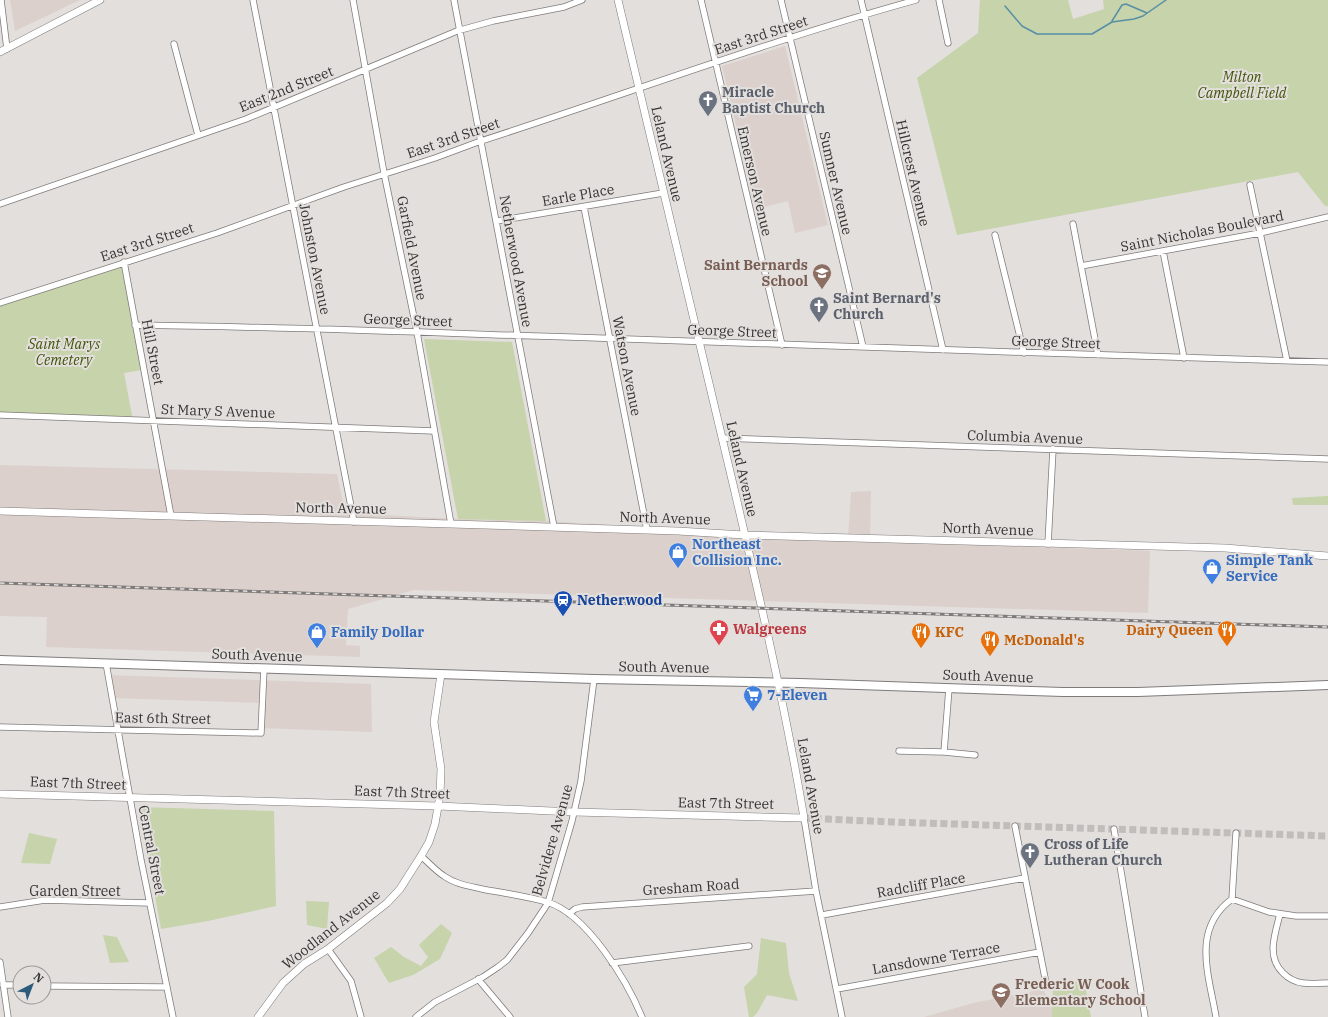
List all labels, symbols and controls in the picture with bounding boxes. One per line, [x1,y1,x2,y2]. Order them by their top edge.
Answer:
street label: East 3rd Street [712,11,810,59]
street label: East 2nd Street [236,62,336,116]
park label: Milton Campbell Field [1198,68,1287,102]
place label: Miracle Baptist Church [722,83,825,117]
church icon: Miracle Baptist Church [697,89,719,117]
street label: Leland Avenue [647,104,687,204]
street label: East 3rd Street [404,114,502,162]
street label: Hillcrest Avenue [892,118,934,228]
street label: Emerson Avenue [734,124,776,238]
street label: Sumner Avenue [815,130,857,236]
street label: Earle Place [541,180,615,210]
street label: Netherwood Avenue [496,193,536,329]
street label: Garfield Avenue [393,194,431,302]
street label: Johnston Avenue [295,202,335,316]
street label: Saint Nicholas Boulevard [1119,206,1286,256]
street label: East 3rd Street [98,218,196,266]
place label: Saint Bernards School [704,256,808,290]
school or university icon: Saint Bernards School [811,262,833,290]
place label: Saint Bernard's Church [833,289,941,323]
church icon: Saint Bernard's Church [808,295,830,323]
street label: George Street [363,309,453,331]
street label: Watson Avenue [609,315,645,417]
street label: Hill Street [138,318,168,386]
street label: George Street [687,320,777,342]
street label: George Street [1011,331,1101,353]
park label: Saint Marys Cemetery [27,335,101,369]
street label: St Mary S Avenue [161,400,275,422]
street label: Leland Avenue [722,419,762,519]
street label: Columbia Avenue [967,426,1083,448]
street label: North Avenue [295,498,387,518]
street label: North Avenue [619,507,711,529]
street label: North Avenue [942,518,1034,540]
place label: Northeast Collision Inc. [692,535,782,569]
shop icon: Northeast Collision Inc. [667,541,689,569]
place label: Simple Tank Service [1226,551,1313,585]
shop icon: Simple Tank Service [1201,557,1223,585]
station icon: Netherwood [552,589,574,617]
place label: Netherwood [577,591,663,609]
pharmacy icon: Walgreens [708,618,730,646]
restaurant icon: Dairy Queen [1216,619,1238,647]
place label: Walgreens [733,620,807,638]
shop icon: Family Dollar [306,621,328,649]
restaurant icon: KFC [910,621,932,649]
place label: Dairy Queen [1126,621,1213,639]
place label: Family Dollar [331,623,424,641]
place label: KFC [935,623,964,641]
restaurant icon: McDonald's [979,629,1001,657]
place label: McDonald's [1004,631,1084,649]
street label: South Avenue [211,644,303,666]
street label: South Avenue [618,657,710,677]
street label: South Avenue [942,665,1034,687]
supermarket icon: 7-Eleven [742,684,764,712]
place label: 7-Eleven [767,686,827,704]
street label: East 6th Street [115,708,211,728]
street label: Leland Avenue [794,736,828,836]
street label: East 7th Street [30,772,126,794]
street label: East 7th Street [354,781,450,803]
street label: Belvidere Avenue [527,782,577,898]
street label: East 7th Street [678,793,774,813]
street label: Central Street [134,804,170,896]
place label: Cross of Life Lutheran Church [1044,835,1162,869]
church icon: Cross of Life Lutheran Church [1019,841,1041,869]
street label: Radcliff Place [875,868,967,902]
street label: Gresham Road [642,875,740,899]
street label: Garden Street [29,882,121,900]
street label: Woodland Avenue [278,885,384,973]
street label: Lansdowne Terrace [871,938,1001,978]
north arrow [12,965,52,1005]
text: N [31,969,47,986]
place label: Frederic W Cook Elementary School [1015,975,1146,1009]
school or university icon: Frederic W Cook Elementary School [990,981,1012,1009]

